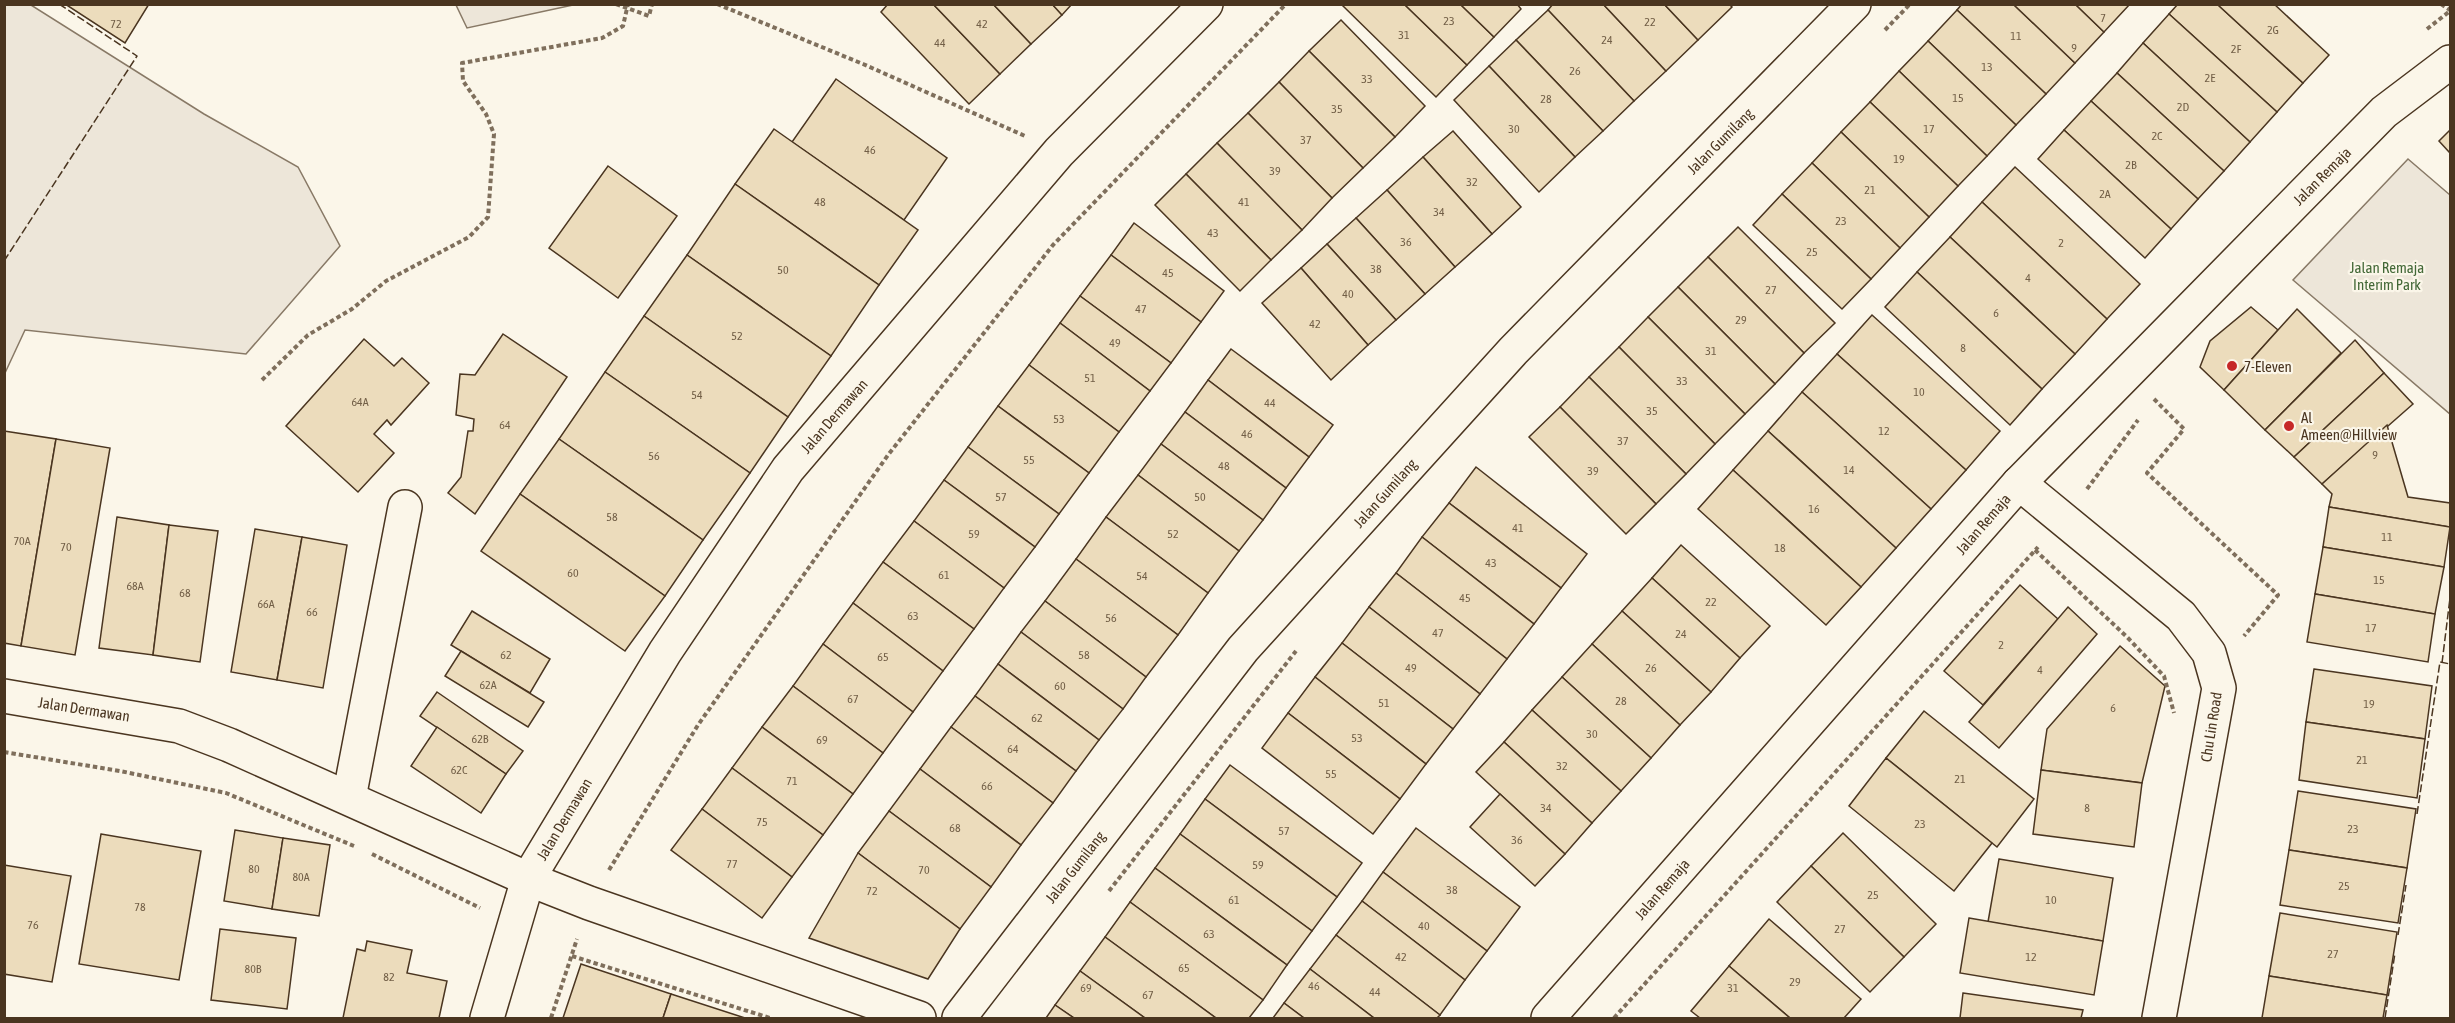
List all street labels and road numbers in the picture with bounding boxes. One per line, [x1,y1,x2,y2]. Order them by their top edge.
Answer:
street label: Jalan Gumilang [1684,104,1757,177]
street label: Jalan Remaja [2290,144,2354,208]
street label: Jalan Dermawan [797,376,871,456]
street label: Jalan Gumilang [1350,455,1421,531]
street label: Jalan Remaja [1952,490,2014,558]
street label: Chu Lin Road [2197,691,2225,763]
street label: Jalan Dermawan [37,693,131,725]
street label: Jalan Dermawan [533,775,595,863]
street label: Jalan Gumilang [1042,827,1109,906]
street label: Jalan Remaja [1631,855,1693,923]

